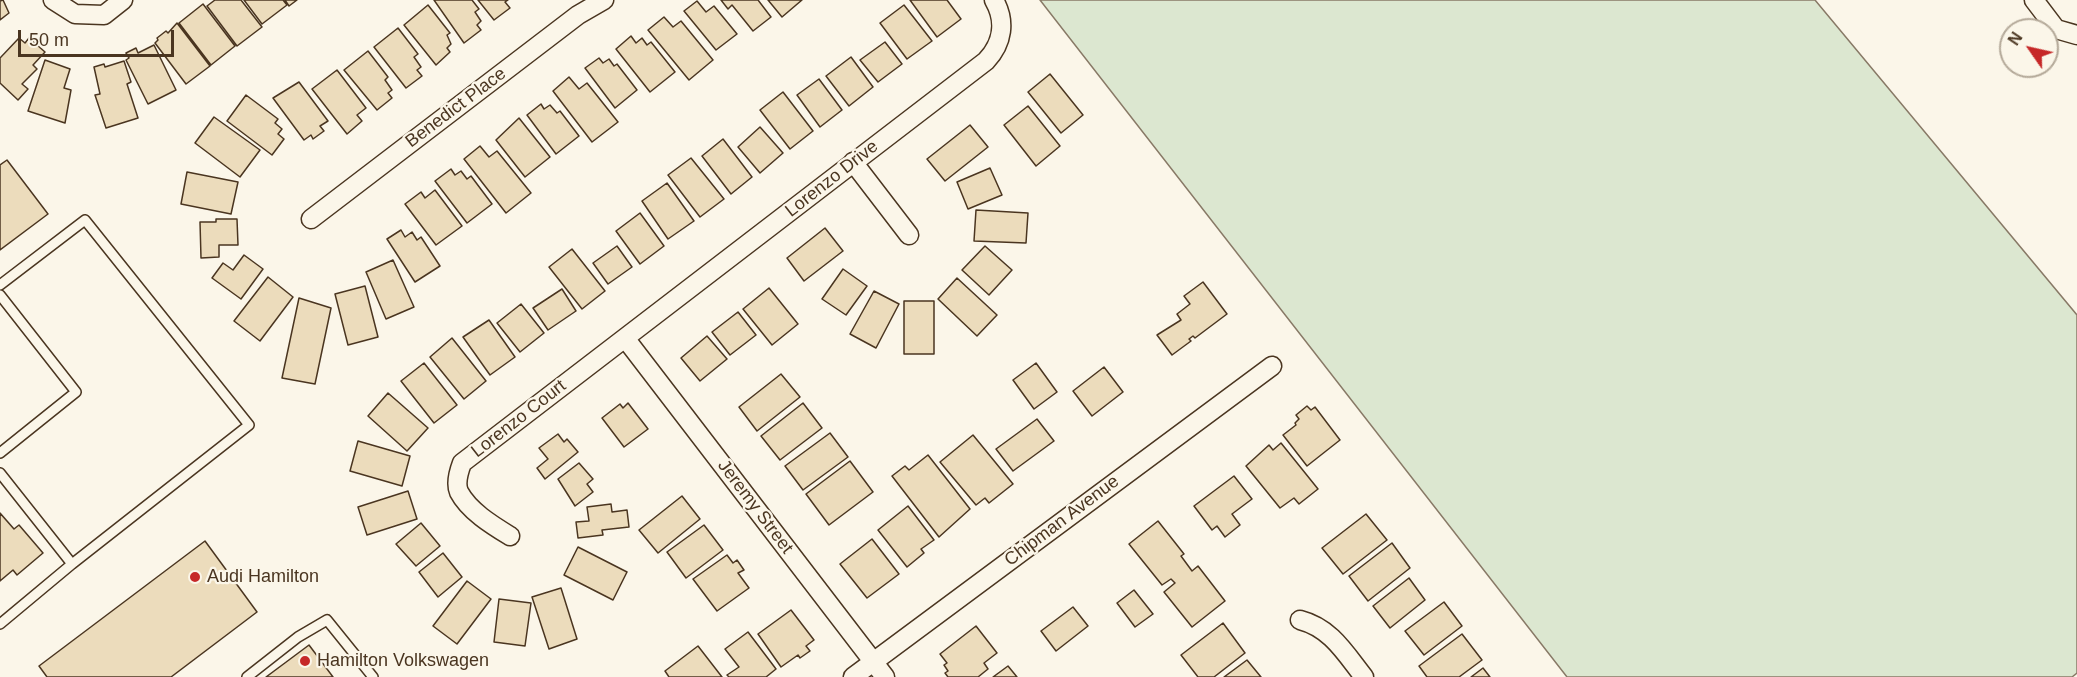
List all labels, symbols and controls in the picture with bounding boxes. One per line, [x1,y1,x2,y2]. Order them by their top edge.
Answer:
scale bar [21,18,177,56]
north arrow [1999,18,2059,78]
text: N [2005,29,2026,48]
text: 50 m [29,30,69,50]
street label: Benedict Place [402,63,510,153]
street label: Lorenzo Drive [781,136,883,222]
street label: Lorenzo Court [467,375,571,463]
street label: Jeremy Street [713,456,797,558]
street label: Chipman Avenue [1000,471,1124,571]
place label: Audi Hamilton [207,566,319,588]
marker: Audi Hamilton [188,570,202,584]
place label: Hamilton Volkswagen [317,650,489,672]
marker: Hamilton Volkswagen [298,654,312,668]

